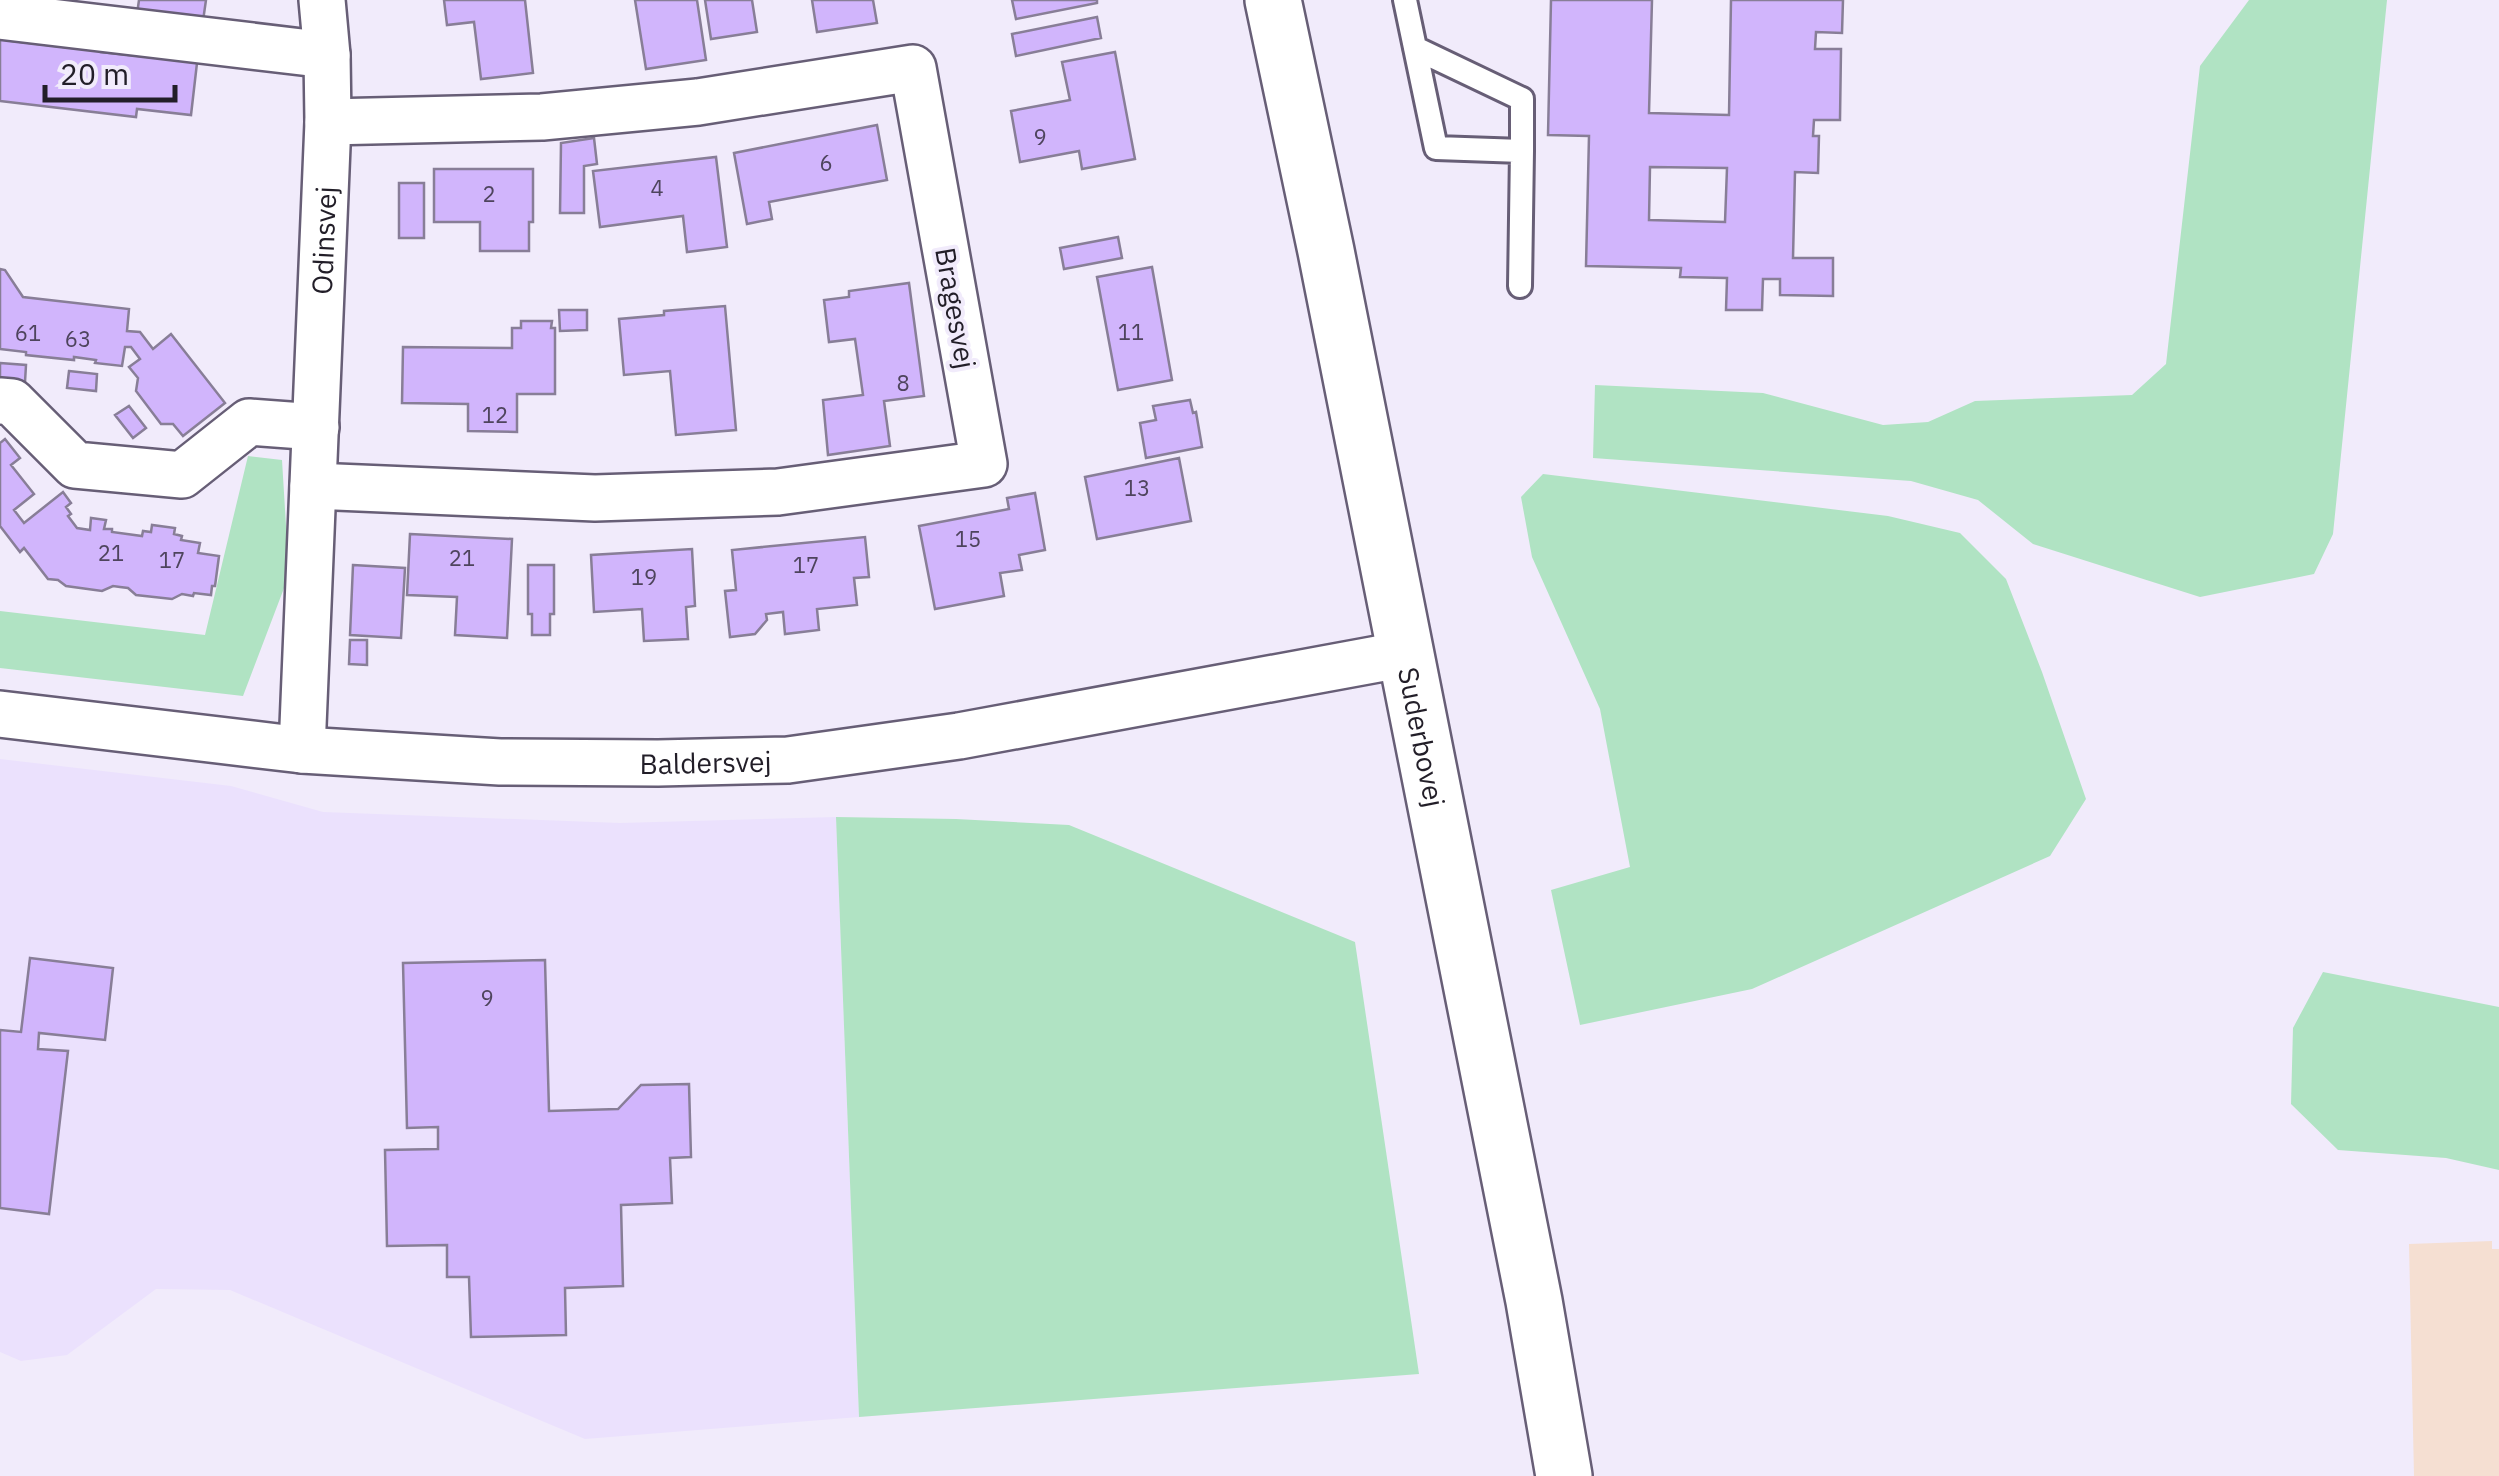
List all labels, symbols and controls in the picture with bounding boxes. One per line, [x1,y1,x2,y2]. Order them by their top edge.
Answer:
scale bar [45,40,175,102]
text: 20 m [60,54,129,93]
house number: 9 [1033,122,1047,151]
house number: 6 [819,148,833,177]
house number: 4 [650,173,664,202]
house number: 2 [482,179,496,208]
street label: Odinsvej [302,186,344,295]
street label: Bragesvej [927,244,985,372]
house number: 11 [1118,317,1144,346]
house number: 61 [15,318,41,347]
house number: 63 [65,324,91,353]
house number: 8 [896,368,910,397]
house number: 12 [482,400,508,429]
house number: 13 [1124,473,1150,502]
house number: 15 [955,524,981,553]
house number: 21 [98,538,124,567]
house number: 21 [449,543,475,572]
house number: 17 [159,545,185,574]
house number: 17 [793,550,819,579]
house number: 19 [631,562,657,591]
street label: Suderbovej [1390,664,1454,810]
street label: Baldersvej [639,742,772,782]
house number: 9 [480,983,494,1012]

